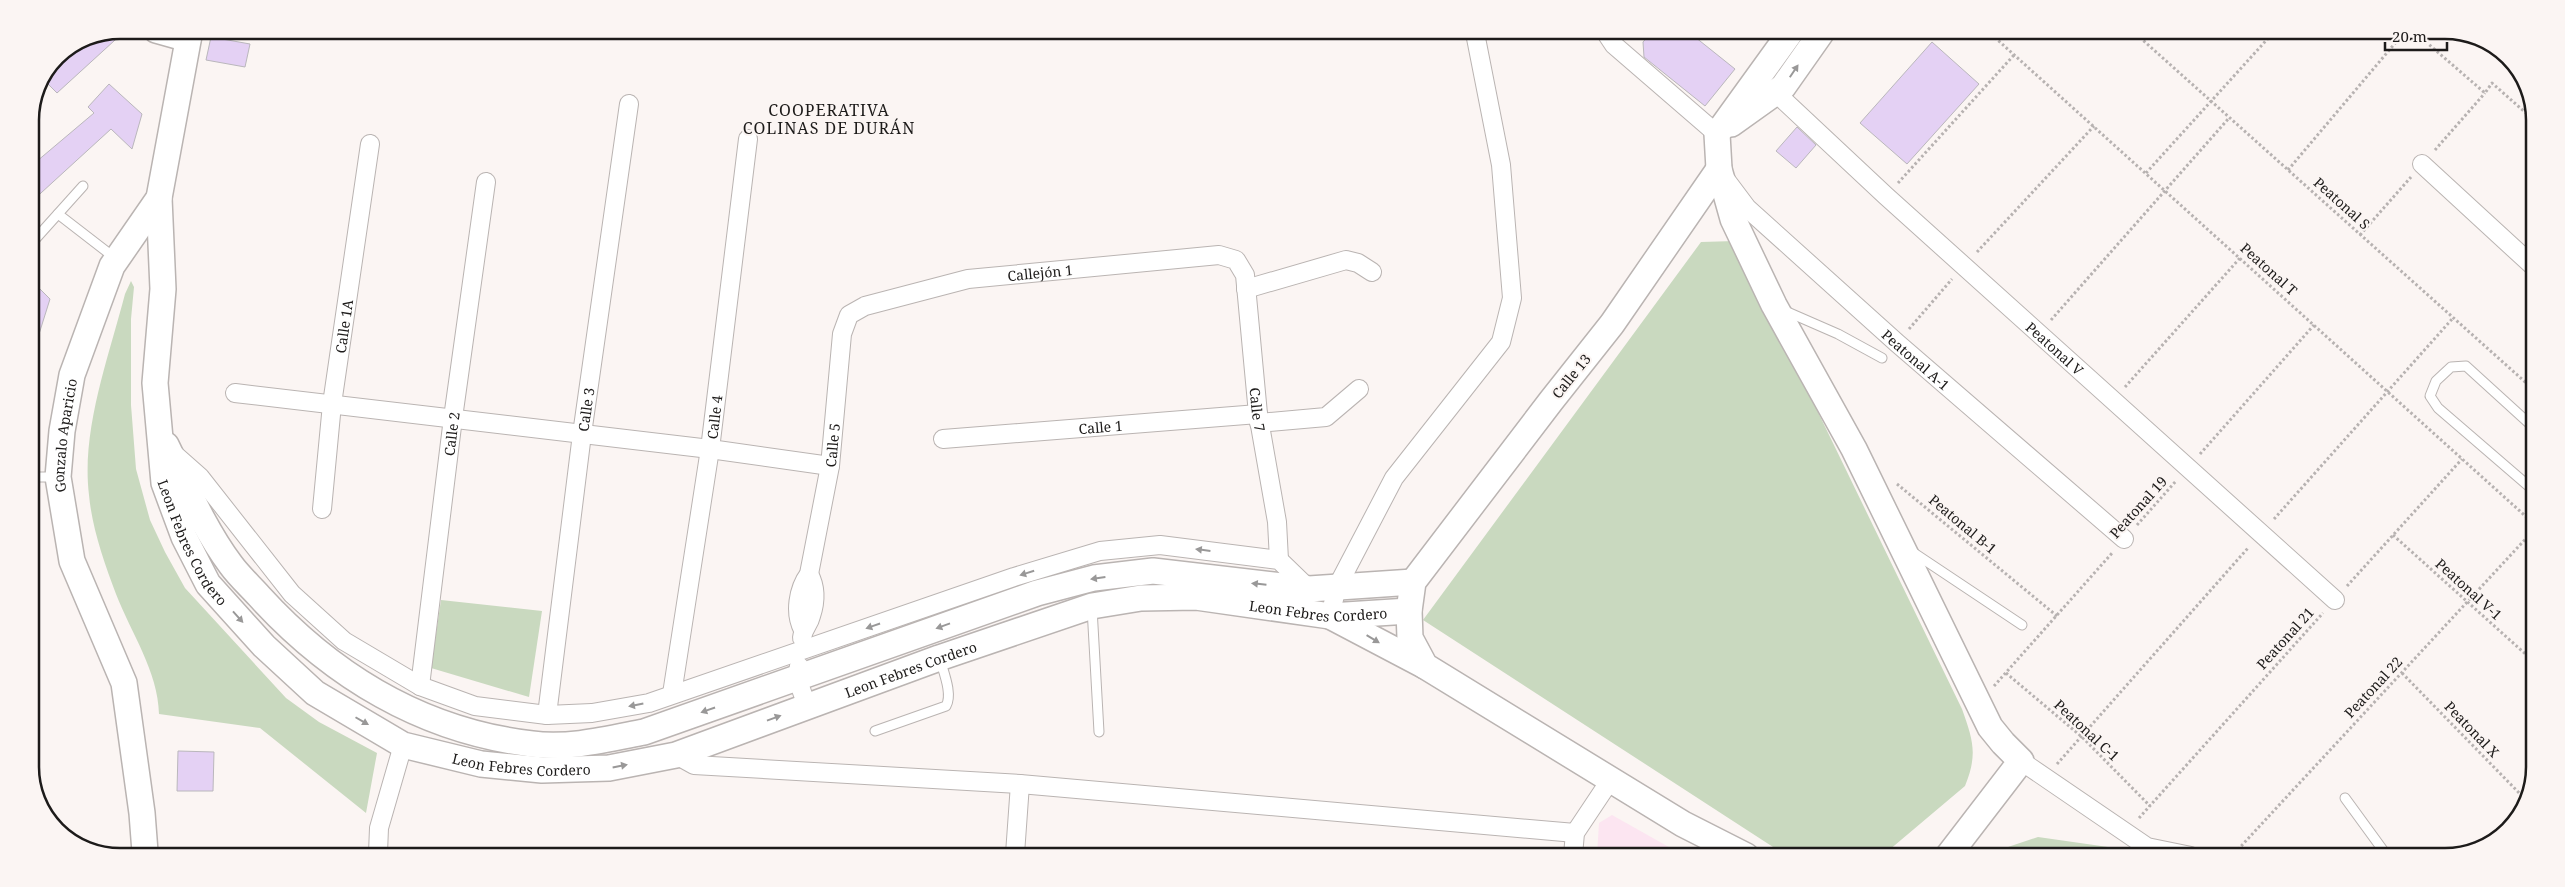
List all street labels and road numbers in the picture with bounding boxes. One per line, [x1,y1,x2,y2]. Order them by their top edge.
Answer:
street label: Peatonal S [2310,173,2374,233]
street label: Peatonal T [2237,238,2302,300]
street label: Callejón 1 [1007,260,1074,285]
street label: Calle 1A [330,298,357,354]
street label: Peatonal V [2022,317,2088,379]
street label: Peatonal A-1 [1878,325,1954,394]
street label: Calle 13 [1547,350,1595,402]
street label: Gonzalo Aparicio [48,377,81,494]
street label: Calle 3 [573,386,598,433]
street label: Calle 7 [1246,387,1270,433]
street label: Calle 4 [702,394,726,440]
street label: Calle 2 [439,411,463,457]
street label: Calle 1 [1078,415,1123,438]
street label: Calle 5 [820,422,843,468]
street label: Peatonal 19 [2105,472,2171,542]
street label: Leon Febres Cordero [154,477,232,609]
street label: Peatonal B-1 [1925,490,2001,558]
street label: Peatonal V-1 [2432,554,2506,624]
street label: Leon Febres Cordero [1248,595,1388,626]
street label: Peatonal 21 [2252,603,2318,673]
street label: Leon Febres Cordero [842,636,979,702]
street label: Peatonal 22 [2340,652,2406,722]
street label: Peatonal C-1 [2050,695,2124,765]
street label: Peatonal X [2441,697,2504,762]
street label: Leon Febres Cordero [451,748,591,780]

